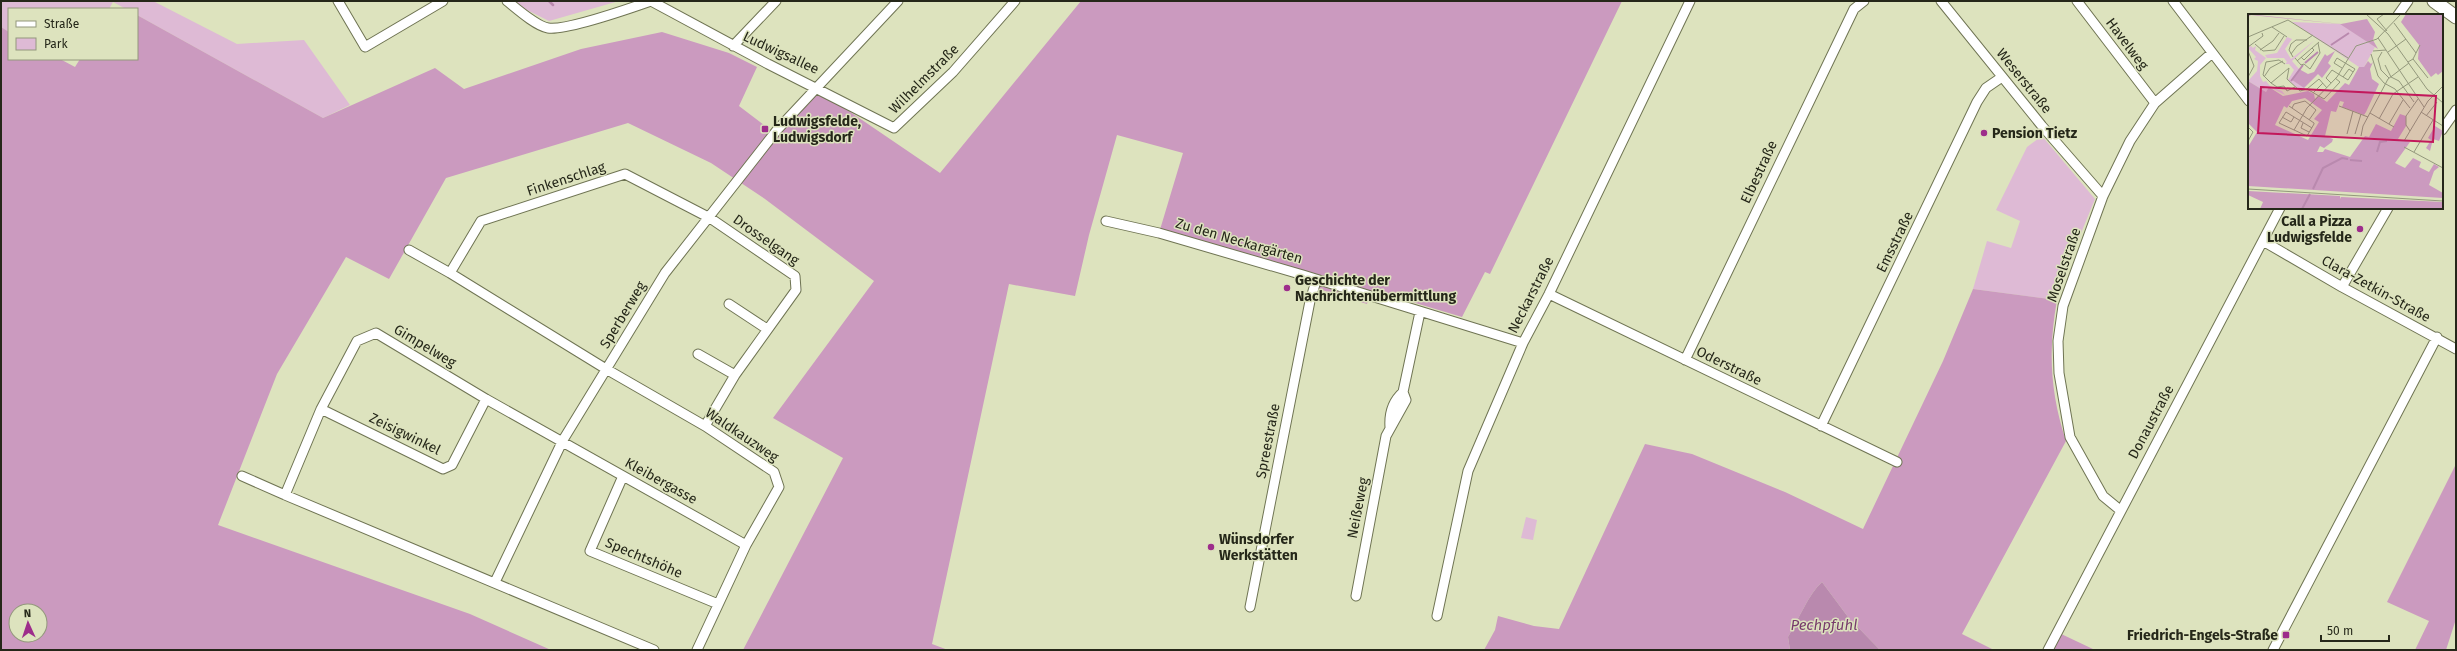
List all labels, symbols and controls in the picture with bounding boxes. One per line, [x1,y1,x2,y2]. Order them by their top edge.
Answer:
legend [8,8,138,60]
inset map [2248,14,2443,209]
street label: Havelweg [2102,15,2152,74]
text: Straße [44,17,79,31]
street label: Ludwigsallee [740,28,822,78]
text: Park [44,37,68,51]
street label: Wilhelmstraße [886,41,962,117]
street label: Weserstraße [1993,45,2055,117]
place label: Ludwigsfelde, Ludwigsdorf [773,113,861,146]
marker: Ludwigsfelde, Ludwigsdorf [760,124,770,134]
place label: Pension Tietz [1992,125,2078,142]
marker: Pension Tietz [1979,128,1989,138]
street label: Elbestraße [1737,138,1781,206]
street label: Finkenschlag [525,158,608,200]
street label: Emsstraße [1873,209,1917,275]
street label: Drosselgang [730,211,803,269]
place label: Call a Pizza Ludwigsfelde [2267,213,2352,246]
street label: Zu den Neckargärten [1174,215,1304,267]
marker: Call a Pizza Ludwigsfelde [2355,224,2365,234]
street label: Moselstraße [2043,226,2085,304]
street label: Clara-Zetkin-Straße [2318,252,2434,326]
street label: Neckarstraße [1504,254,1558,336]
place label: Geschichte der Nachrichtenübermittlung [1295,272,1456,305]
street label: Sperberweg [596,278,650,352]
marker: Geschichte der Nachrichtenübermittlung [1282,283,1292,293]
street label: Gimpelweg [391,321,460,372]
street label: Oderstraße [1693,343,1765,389]
street label: Donaustraße [2124,382,2178,462]
street label: Spreestraße [1252,402,1284,480]
street label: Waldkauzweg [702,404,783,466]
street label: Zeisigwinkel [367,409,443,459]
street label: Kleibergasse [622,454,700,508]
street label: Neißeweg [1344,475,1372,540]
place label: Wünsdorfer Werkstätten [1219,531,1298,564]
street label: Spechtshöhe [603,534,685,582]
marker: Wünsdorfer Werkstätten [1206,542,1216,552]
north arrow [8,603,48,643]
text: N [24,607,31,620]
water label: Pechpfuhl [1791,616,1857,634]
scale bar [2321,617,2389,643]
text: 50 m [2327,624,2353,638]
place label: Friedrich-Engels-Straße [2127,627,2278,644]
marker: Friedrich-Engels-Straße [2281,630,2291,640]

